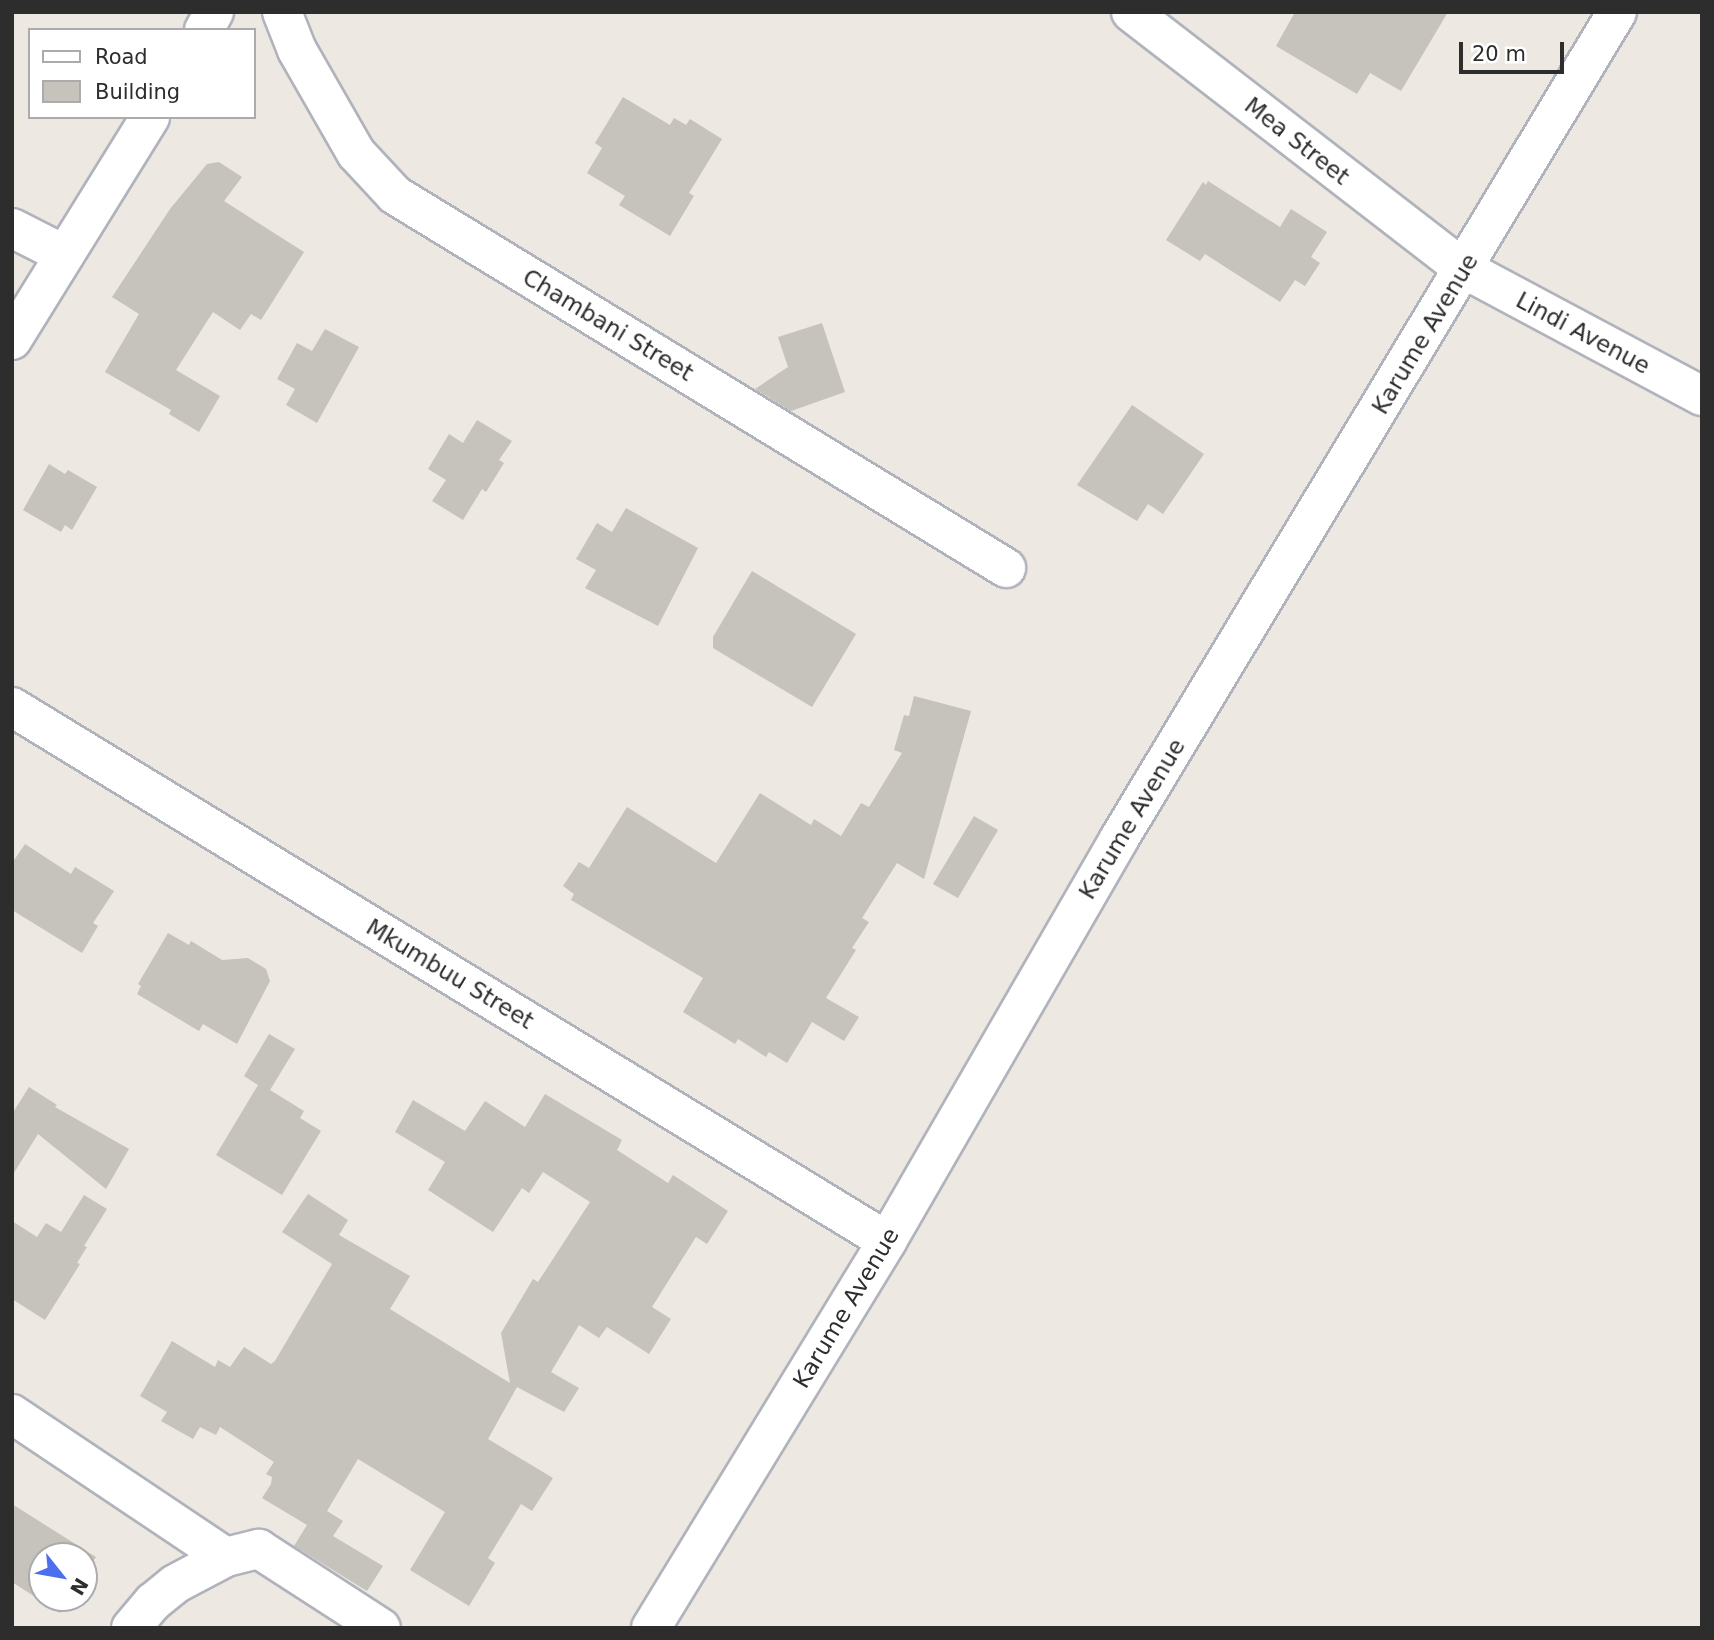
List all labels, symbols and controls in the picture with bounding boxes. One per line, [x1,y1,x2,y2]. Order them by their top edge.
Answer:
legend [28,28,256,119]
scale bar [1462,28,1567,72]
text: 20 m [1472,42,1526,66]
text: Road [95,45,148,69]
text: Building [95,80,180,104]
street label: Mea Street [1239,92,1355,190]
street label: Karume Avenue [1366,249,1484,419]
street label: Chambani Street [518,263,698,387]
street label: Lindi Avenue [1511,286,1655,380]
street label: Karume Avenue [1073,734,1191,904]
street label: Mkumbuu Street [361,913,539,1035]
street label: Karume Avenue [787,1223,905,1393]
north arrow [28,1542,98,1612]
text: N [66,1574,93,1599]

